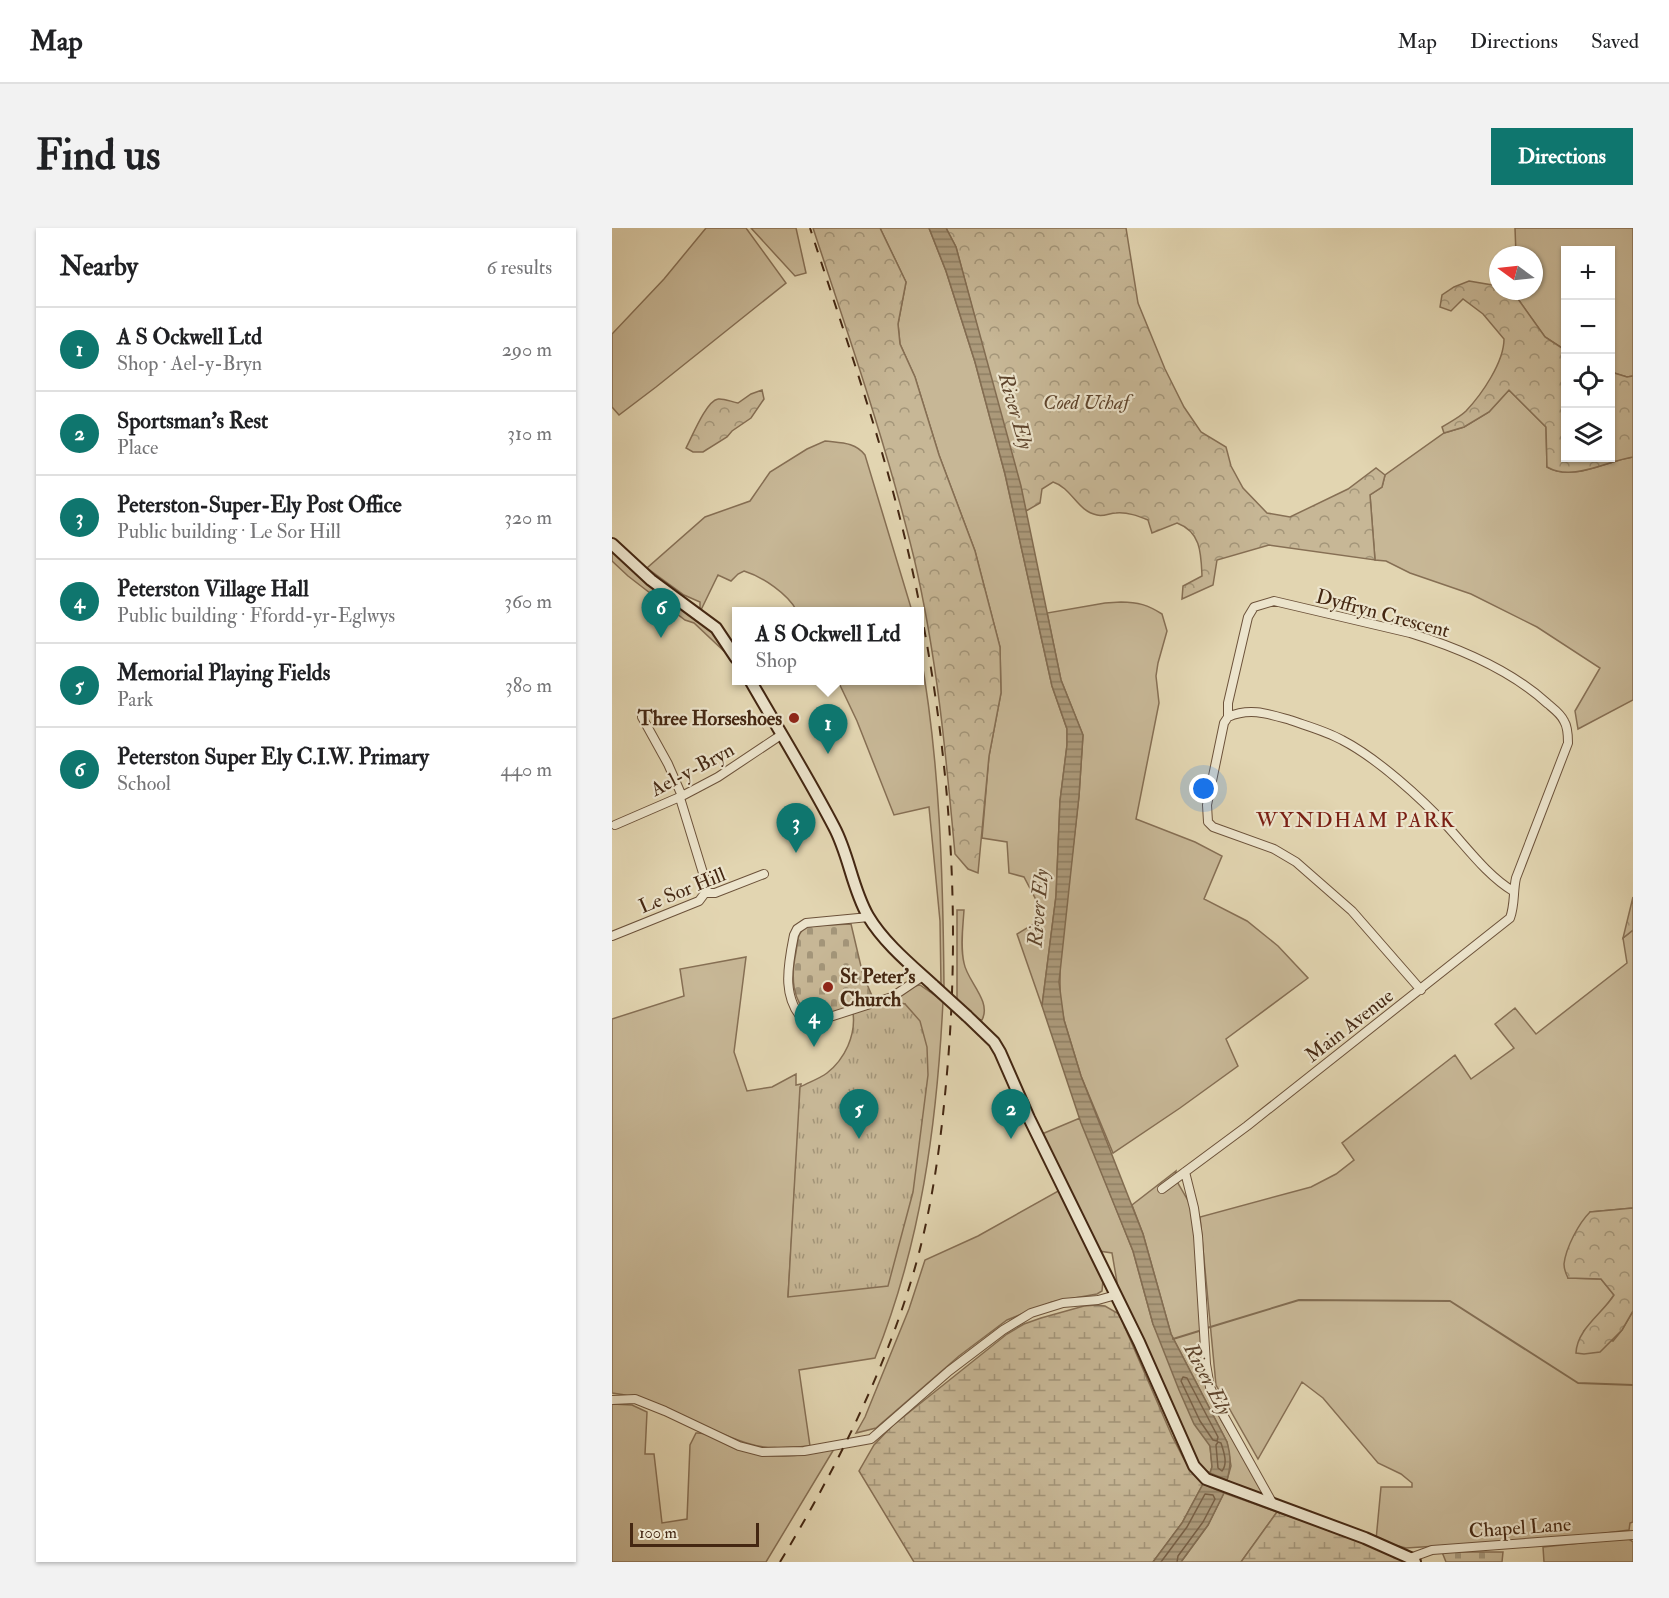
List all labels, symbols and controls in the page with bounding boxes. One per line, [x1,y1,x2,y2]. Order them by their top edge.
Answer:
text: Map [30,24,83,59]
text: Map [1397,28,1437,55]
text: Directions [1470,28,1558,55]
text: Saved [1591,28,1639,55]
button: Directions [1491,128,1633,185]
text: Find us [36,130,160,182]
north arrow [1489,246,1543,300]
map controls [1561,246,1615,462]
button: + [1561,246,1615,300]
text: Nearby [60,251,138,283]
text: 6 results [486,255,552,280]
button: − [1561,300,1615,354]
text: A S Ockwell Ltd [117,323,262,351]
text: 1 [76,337,83,362]
text: 290 m [502,337,552,362]
text: Shop · Ael-y-Bryn [117,351,262,376]
button: locate [1561,354,1615,408]
water label: River Ely [991,369,1040,453]
park label: Coed Uchaf [1043,390,1134,415]
text: Sportsman's Rest [117,407,268,435]
button: layers [1561,408,1615,462]
text: 2 [74,421,85,446]
text: 310 m [507,421,552,446]
text: Place [117,435,158,460]
text: Peterston-Super-Ely Post Office [117,491,402,519]
text: 3 [76,505,83,530]
text: 320 m [504,505,552,530]
text: Public building · Le Sor Hill [117,519,341,544]
text: Peterston Village Hall [117,575,309,603]
street label: Dyffryn Crescent [1313,584,1453,643]
pin: 6 [641,588,680,638]
text: 4 [74,589,85,614]
text: 360 m [504,589,552,614]
text: Public building · Ffordd-yr-Eglwys [117,603,395,628]
popup [732,607,924,685]
text: A S Ockwell Ltd [756,620,900,648]
text: Shop [756,648,797,673]
text: Memorial Playing Fields [117,659,330,687]
text: 5 [75,673,84,698]
text: 380 m [505,673,552,698]
text: Park [117,687,153,712]
pin: 1 [808,704,848,754]
place label: Three Horseshoes [637,706,782,731]
marker: Three Horseshoes [787,711,801,725]
street label: Ael-y-Bryn [645,737,738,802]
text: Peterston Super Ely C.I.W. Primary [117,743,429,771]
text: 6 [74,757,85,782]
text: 440 m [500,757,552,782]
text: School [117,771,171,796]
your location [1189,774,1218,803]
pin: 3 [776,804,816,853]
district label: WYNDHAM PARK [1255,807,1456,834]
street label: Le Sor Hill [635,862,729,919]
water label: River Ely [1022,867,1055,949]
place label: St Peter's Church [840,964,916,1012]
marker: St Peter's Church [821,980,835,994]
street label: Main Avenue [1300,983,1398,1068]
pin: 4 [794,998,834,1047]
pin: 5 [840,1090,878,1139]
pin: 2 [992,1090,1030,1139]
water label: River Ely [1177,1337,1238,1421]
street label: Chapel Lane [1468,1511,1572,1545]
scale bar [630,1520,759,1548]
text: 100 m [639,1523,677,1543]

